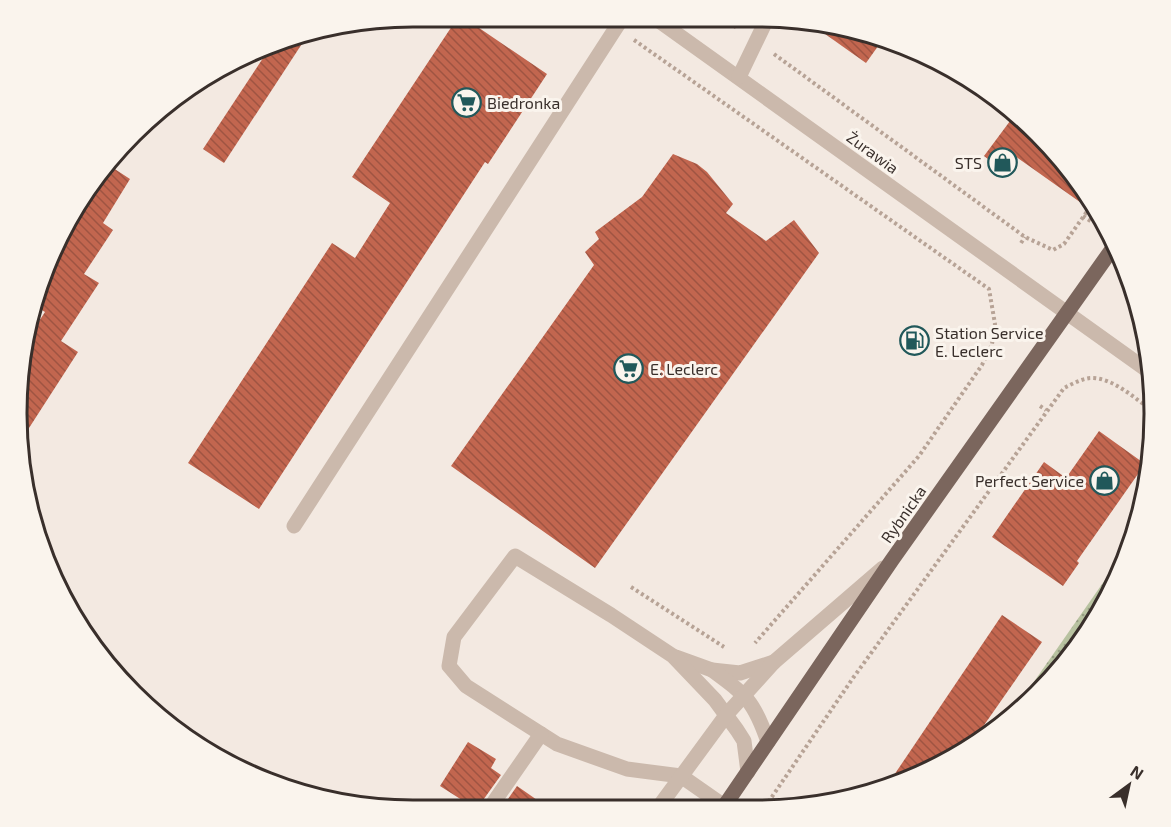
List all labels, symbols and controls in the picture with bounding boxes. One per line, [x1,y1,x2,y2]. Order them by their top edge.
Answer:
supermarket icon: Biedronka [450,86,482,118]
place label: Biedronka [487,93,560,112]
street label: Żurawia [843,127,903,177]
shop icon: STS [987,146,1019,178]
place label: STS [955,153,982,172]
place label: Station Service E. Leclerc [935,323,1044,360]
fuel station icon: Station Service E. Leclerc [898,325,930,357]
supermarket icon: E. Leclerc [613,352,645,384]
place label: E. Leclerc [650,359,718,378]
shop icon: Perfect Service [1089,464,1121,496]
place label: Perfect Service [975,471,1084,490]
street label: Rybnicka [876,482,930,546]
north arrow [1099,755,1159,815]
text: N [1127,761,1147,783]

